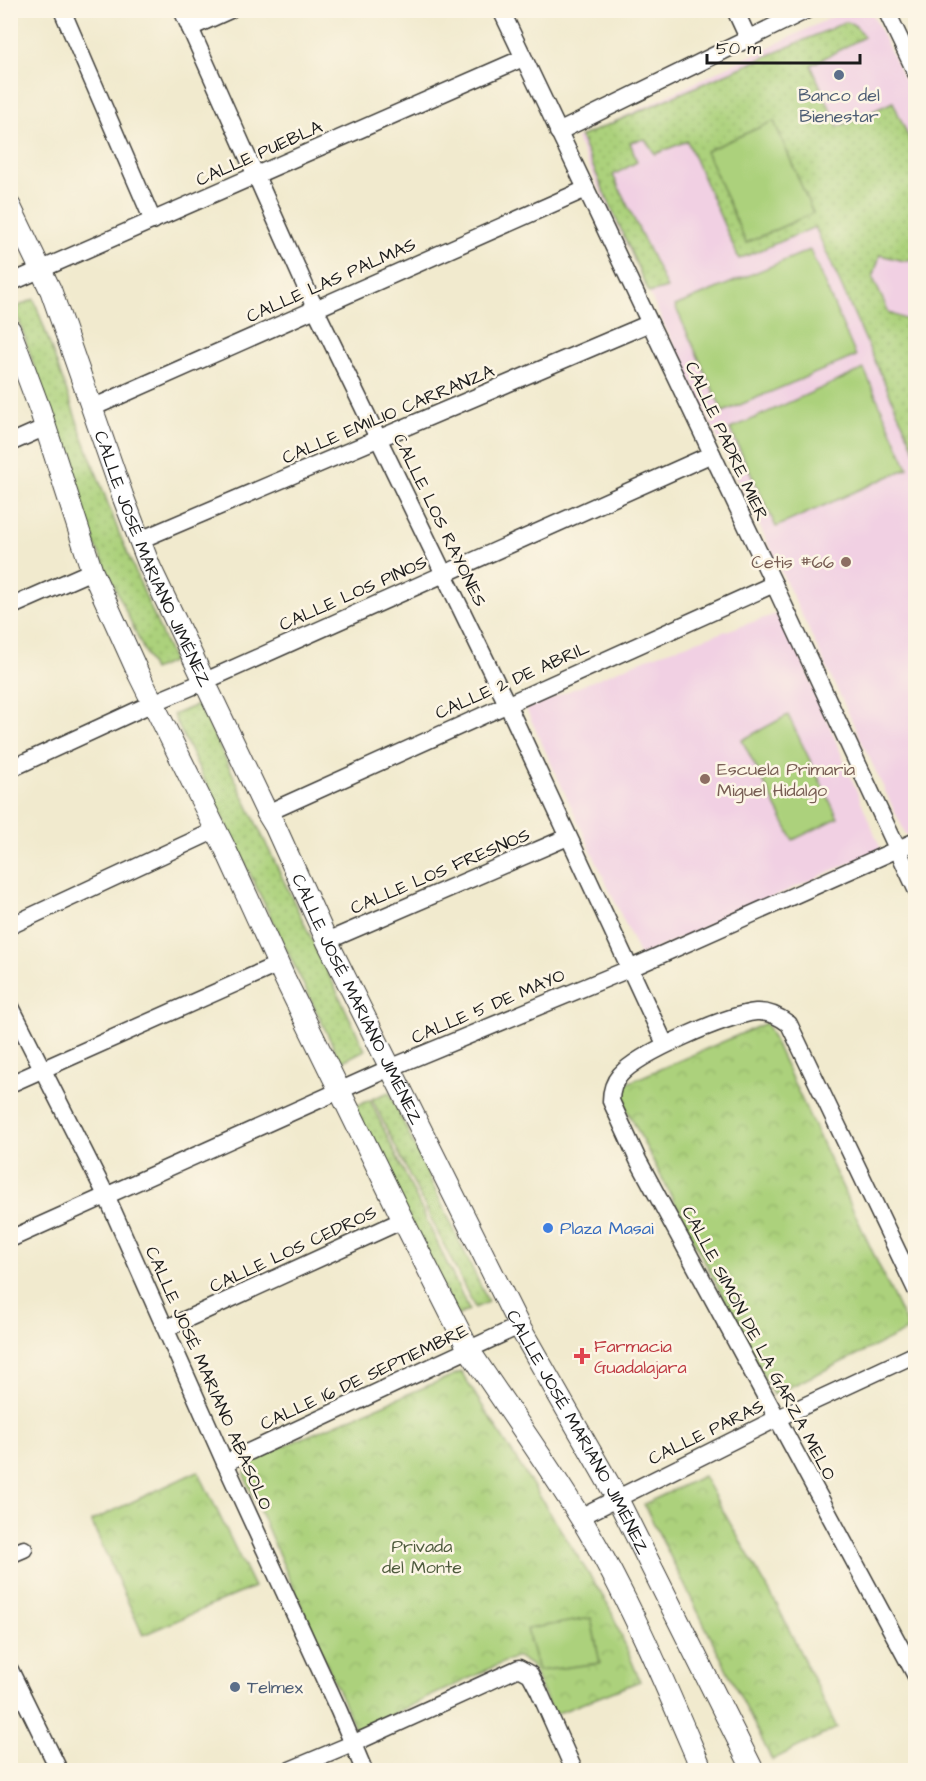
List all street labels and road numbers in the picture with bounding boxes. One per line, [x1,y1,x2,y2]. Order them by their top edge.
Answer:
street label: CALLE PUEBLA [192,114,327,193]
street label: CALLE LAS PALMAS [242,232,420,329]
street label: CALLE PADRE MIER [679,357,775,525]
street label: CALLE EMILIO CARRANZA [278,358,499,471]
street label: CALLE JOSÉ MARIANO JIMÉNEZ [88,427,217,691]
street label: CALLE LOS RAYONES [387,429,492,611]
street label: CALLE LOS PINOS [275,550,431,637]
street label: CALLE 2 DE ABRIL [431,635,594,726]
street label: CALLE LOS FRESNOS [347,822,534,921]
street label: CALLE JOSÉ MARIANO JIMÉNEZ [285,870,429,1129]
street label: CALLE 5 DE MAYO [408,963,569,1050]
street label: CALLE LOS CEDROS [206,1200,381,1299]
street label: CALLE SIMÓN DE LA GARZA MELO [675,1202,842,1485]
street label: CALLE JOSÉ MARIANO ABASOLO [139,1242,278,1514]
street label: CALLE JOSÉ MARIANO JIMÉNEZ [500,1306,655,1559]
street label: CALLE 16 DE SEPTIEMBRE [256,1318,473,1437]
street label: CALLE PARAS [644,1394,768,1471]

